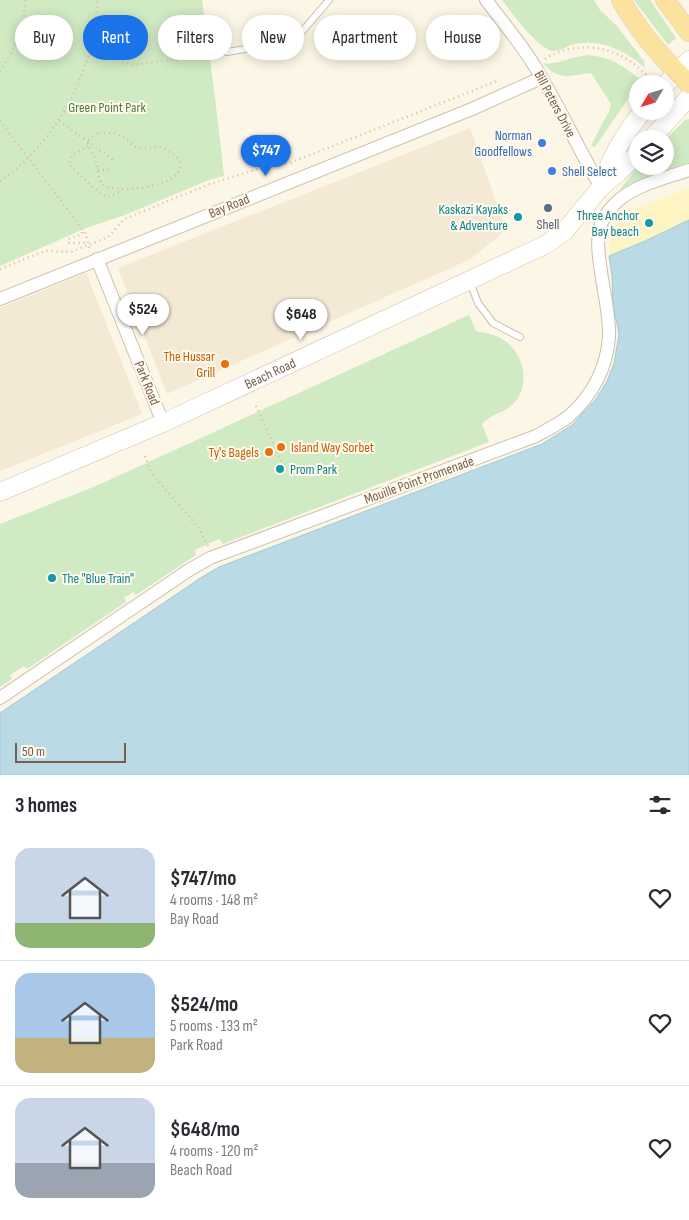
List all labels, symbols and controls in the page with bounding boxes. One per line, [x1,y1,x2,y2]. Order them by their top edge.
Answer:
chip: Buy [15,15,73,60]
chip: Rent [83,15,148,60]
chip: Filters [158,15,232,60]
chip: New [242,15,304,60]
chip: Apartment [314,15,416,60]
chip: House [426,15,500,60]
street label: Bill Peters Drive [530,68,580,140]
north arrow [629,75,674,120]
map controls [629,75,674,175]
park label: Green Point Park [68,99,146,116]
place label: Norman Goodfellows [474,127,532,160]
button: layers [629,130,674,175]
pin: $747 [236,134,296,177]
marker: Norman Goodfellows [536,137,548,149]
text: $747 [252,141,280,160]
place label: Shell Select [562,163,617,180]
marker: Shell Select [546,165,558,177]
street label: Bay Road [206,190,252,222]
place label: Kaskazi Kayaks & Adventure [438,201,508,234]
marker: Shell [542,202,554,214]
place label: Three Anchor Bay beach [577,207,639,240]
marker: Kaskazi Kayaks & Adventure [512,211,524,223]
place label: Shell [537,216,559,233]
marker: Three Anchor Bay beach [643,217,655,229]
pin: $524 [113,294,173,336]
pin: $648 [271,298,331,341]
text: $524 [128,300,158,319]
text: $648 [286,305,316,324]
place label: The Hussar Grill [163,348,215,381]
street label: Beach Road [242,354,298,392]
street label: Park Road [130,358,164,408]
marker: The Hussar Grill [219,358,231,370]
place label: Island Way Sorbet [291,439,374,456]
marker: Island Way Sorbet [275,441,287,453]
place label: Ty's Bagels [209,444,259,461]
marker: Ty's Bagels [263,446,275,458]
street label: Mouille Point Promenade [362,452,476,508]
place label: Prom Park [290,461,338,478]
marker: Prom Park [274,463,286,475]
place label: The "Blue Train" [62,570,134,587]
marker: The "Blue Train" [46,572,58,584]
scale bar [15,740,126,763]
text: 50 m [22,743,45,760]
icon: filters [646,791,674,819]
text: 3 homes [15,793,77,818]
text: $747/mo [170,866,236,891]
icon: home [55,868,115,928]
icon: heart [646,884,674,912]
text: 4 rooms · 148 m² [170,891,258,910]
text: Bay Road [170,910,219,929]
text: $524/mo [170,992,238,1017]
icon: home [55,993,115,1053]
icon: heart [646,1009,674,1037]
text: 5 rooms · 133 m² [170,1017,258,1036]
text: Park Road [170,1036,223,1055]
text: $648/mo [170,1117,240,1142]
icon: home [55,1118,115,1178]
icon: heart [646,1134,674,1162]
text: 4 rooms · 120 m² [170,1142,258,1161]
text: Beach Road [170,1161,232,1180]

